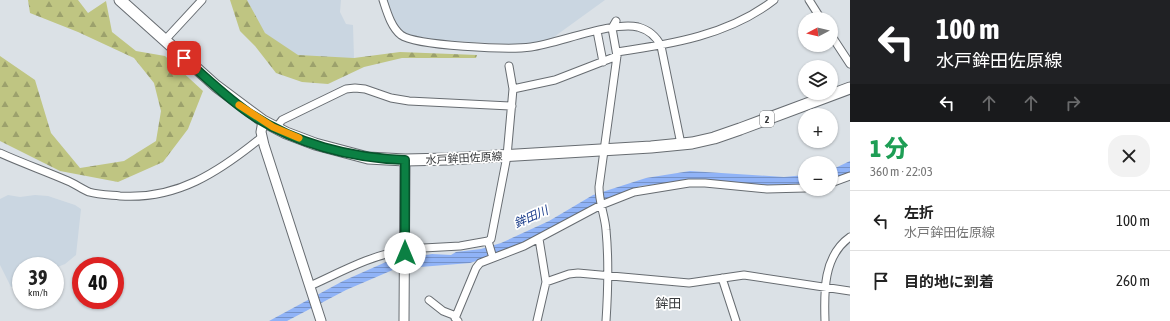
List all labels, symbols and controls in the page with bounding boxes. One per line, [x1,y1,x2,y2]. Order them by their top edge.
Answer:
north arrow [798,12,838,52]
map controls [798,12,838,196]
text: 100 m [936,13,999,45]
icon: left [870,16,922,68]
pin [167,41,201,75]
icon: arrive [173,47,195,69]
text: 水戸鉾田佐原線 [936,50,1062,71]
button: layers [798,60,838,100]
icon: left [936,92,958,114]
icon: ahead [978,92,1000,114]
icon: ahead [1020,92,1042,114]
icon: right [1062,92,1084,114]
button: + [798,108,838,148]
road number: 2 [760,111,774,127]
text: 1 分 [870,135,909,162]
button: close [1108,135,1150,177]
street label: 水戸鉾田佐原線 [425,150,503,166]
button: − [798,156,838,196]
text: 360 m · 22:03 [870,164,933,179]
water label: 鉾田川 [512,202,552,231]
text: 左折 [904,204,934,221]
icon: left [870,210,892,232]
text: 100 m [1116,212,1150,229]
text: 水戸鉾田佐原線 [904,225,995,240]
position arrow [384,232,426,274]
speed limit sign: 40 [72,257,124,309]
text: 39 [29,266,47,289]
icon: arrive [870,270,892,292]
text: 260 m [1116,272,1150,289]
text: 目的地に到着 [904,273,994,290]
text: km/h [28,287,48,298]
district label: 鉾田 [655,296,681,311]

